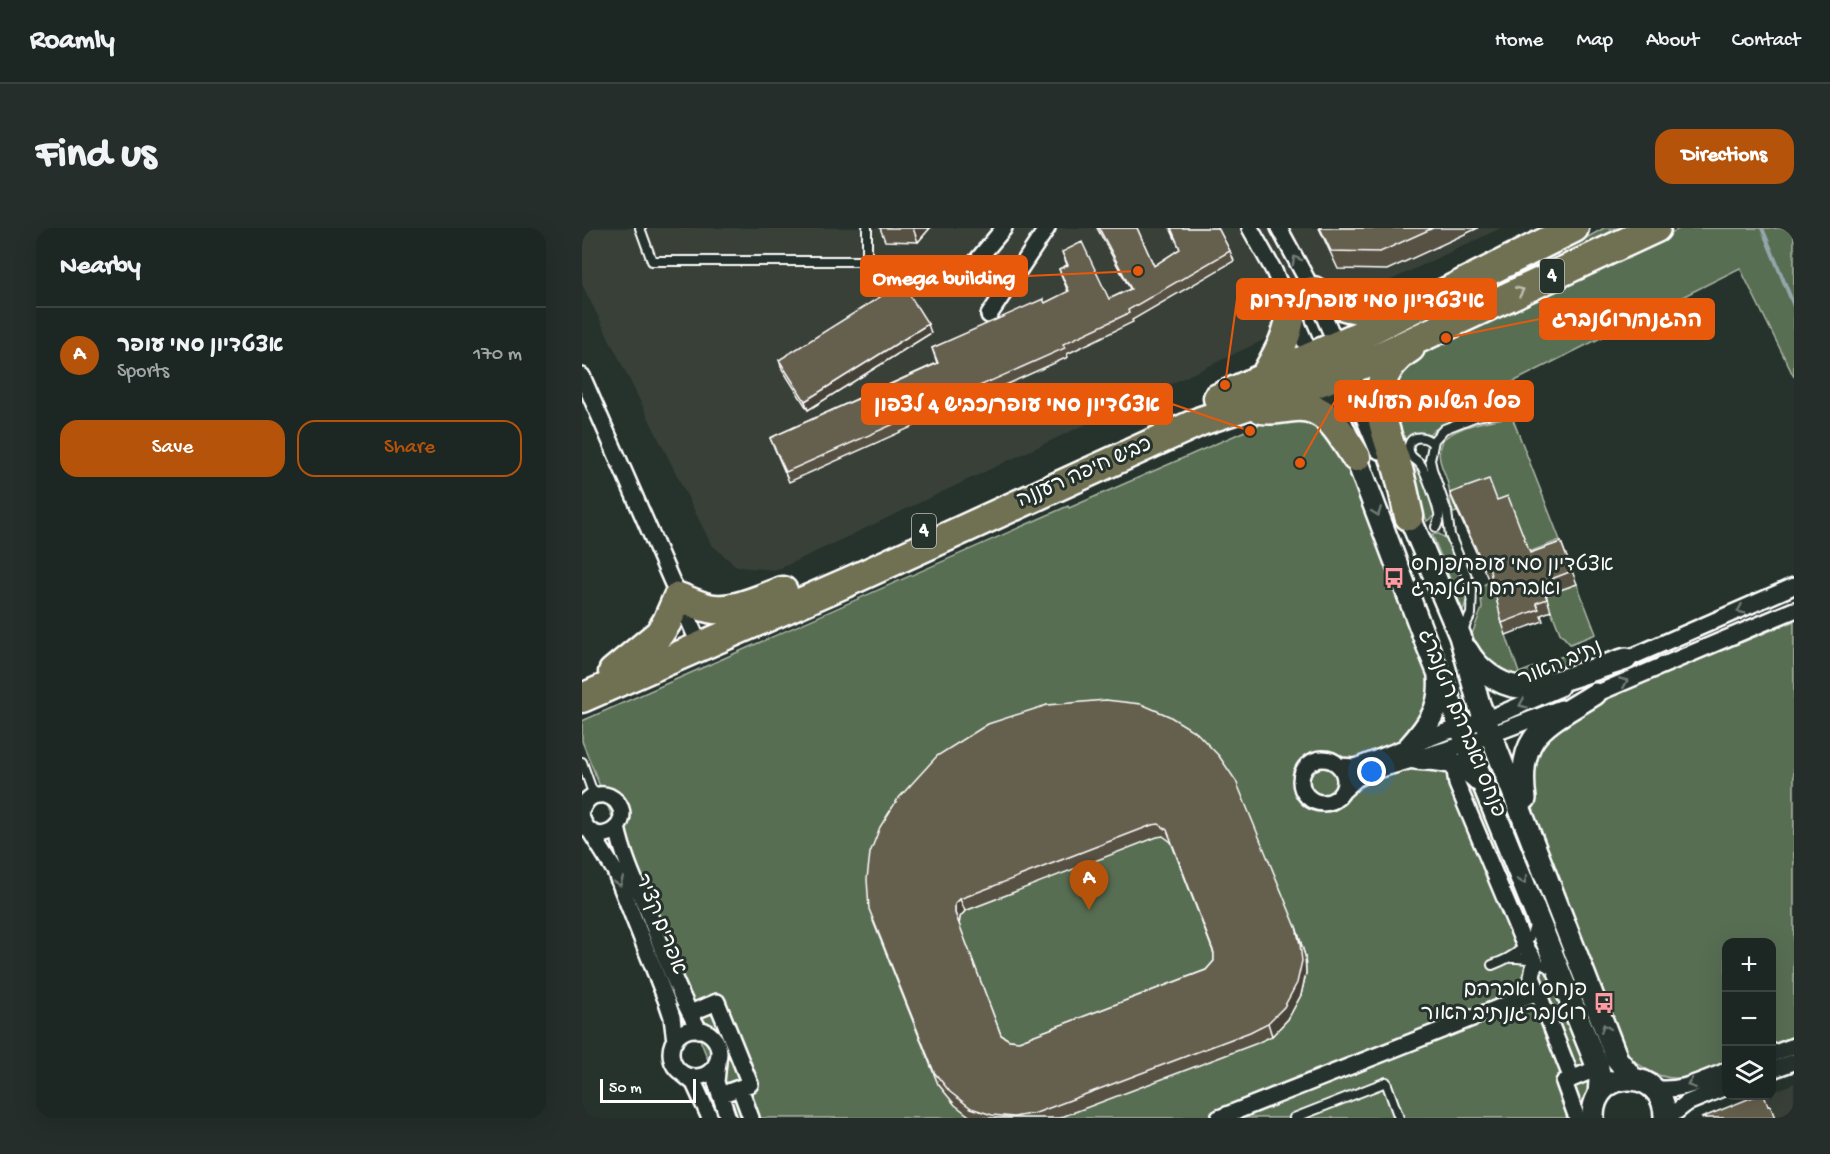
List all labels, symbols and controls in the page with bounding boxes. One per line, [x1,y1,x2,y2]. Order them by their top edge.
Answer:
text: Roamly [30,25,115,58]
text: Home [1495,29,1543,54]
text: Map [1576,29,1613,54]
text: About [1646,29,1699,54]
text: Contact [1732,29,1800,54]
button: Directions [1655,129,1794,184]
text: Find us [36,132,156,181]
text: Nearby [60,252,141,283]
one-way arrow [1292,255,1303,266]
callout: Omega building [861,256,1027,296]
road number: 4 [1540,259,1564,293]
text: Omega building [873,267,1016,293]
callout: איצטדיון סמי עופר/לדרום [1237,279,1496,319]
one-way arrow [1514,286,1525,298]
text: איצטדיון סמי עופר/לדרום [1249,288,1485,316]
callout: ההגנה/רוטנברג [1540,299,1714,339]
text: ההגנה/רוטנברג [1552,309,1702,335]
text: אצטדיון סמי עופר [117,334,284,360]
text: A [74,344,85,367]
text: 170 m [473,344,522,367]
text: Sports [117,361,169,384]
callout: פסל השלום העולמי [1335,381,1533,421]
callout: אצטדיון סמי עופר/כביש 4 לצפון [862,384,1172,424]
text: פסל השלום העולמי [1347,389,1521,417]
text: אצטדיון סמי עופר/כביש 4 לצפון [874,392,1160,420]
button: Save [60,420,285,477]
button: Share [297,420,522,477]
street label: כביש חיפה רעננה [1014,433,1156,515]
one-way arrow [1370,505,1382,516]
road number: 4 [912,514,936,548]
place label: אצטדיון סמי עופר/פנחס ואברהם רוטנברג [1411,553,1614,603]
bus stop icon: אצטדיון סמי עופר/פנחס ואברהם רוטנברג [1382,566,1406,590]
one-way arrow [1736,603,1747,615]
street label: פנחס ואברהם רוטנברג [1411,626,1509,822]
street label: נתיב האור [1515,636,1607,694]
one-way arrow [1618,677,1629,689]
one-way arrow [1518,697,1529,709]
your location [1357,757,1386,786]
pin: A [1070,860,1108,910]
street label: אפרים קציר [627,871,691,979]
one-way arrow [1516,873,1528,884]
one-way arrow [612,876,624,887]
map controls [1722,938,1776,1100]
button: + [1722,938,1776,992]
place label: פנחס ואברהם רוטנברג/נתיב האור [1421,979,1587,1028]
bus stop icon: פנחס ואברהם רוטנברג/נתיב האור [1592,991,1616,1015]
button: − [1722,992,1776,1046]
one-way arrow [1600,1024,1613,1034]
button: layers [1722,1046,1776,1100]
scale bar [600,1076,696,1104]
one-way arrow [1686,1077,1697,1090]
text: 50 m [609,1080,642,1099]

